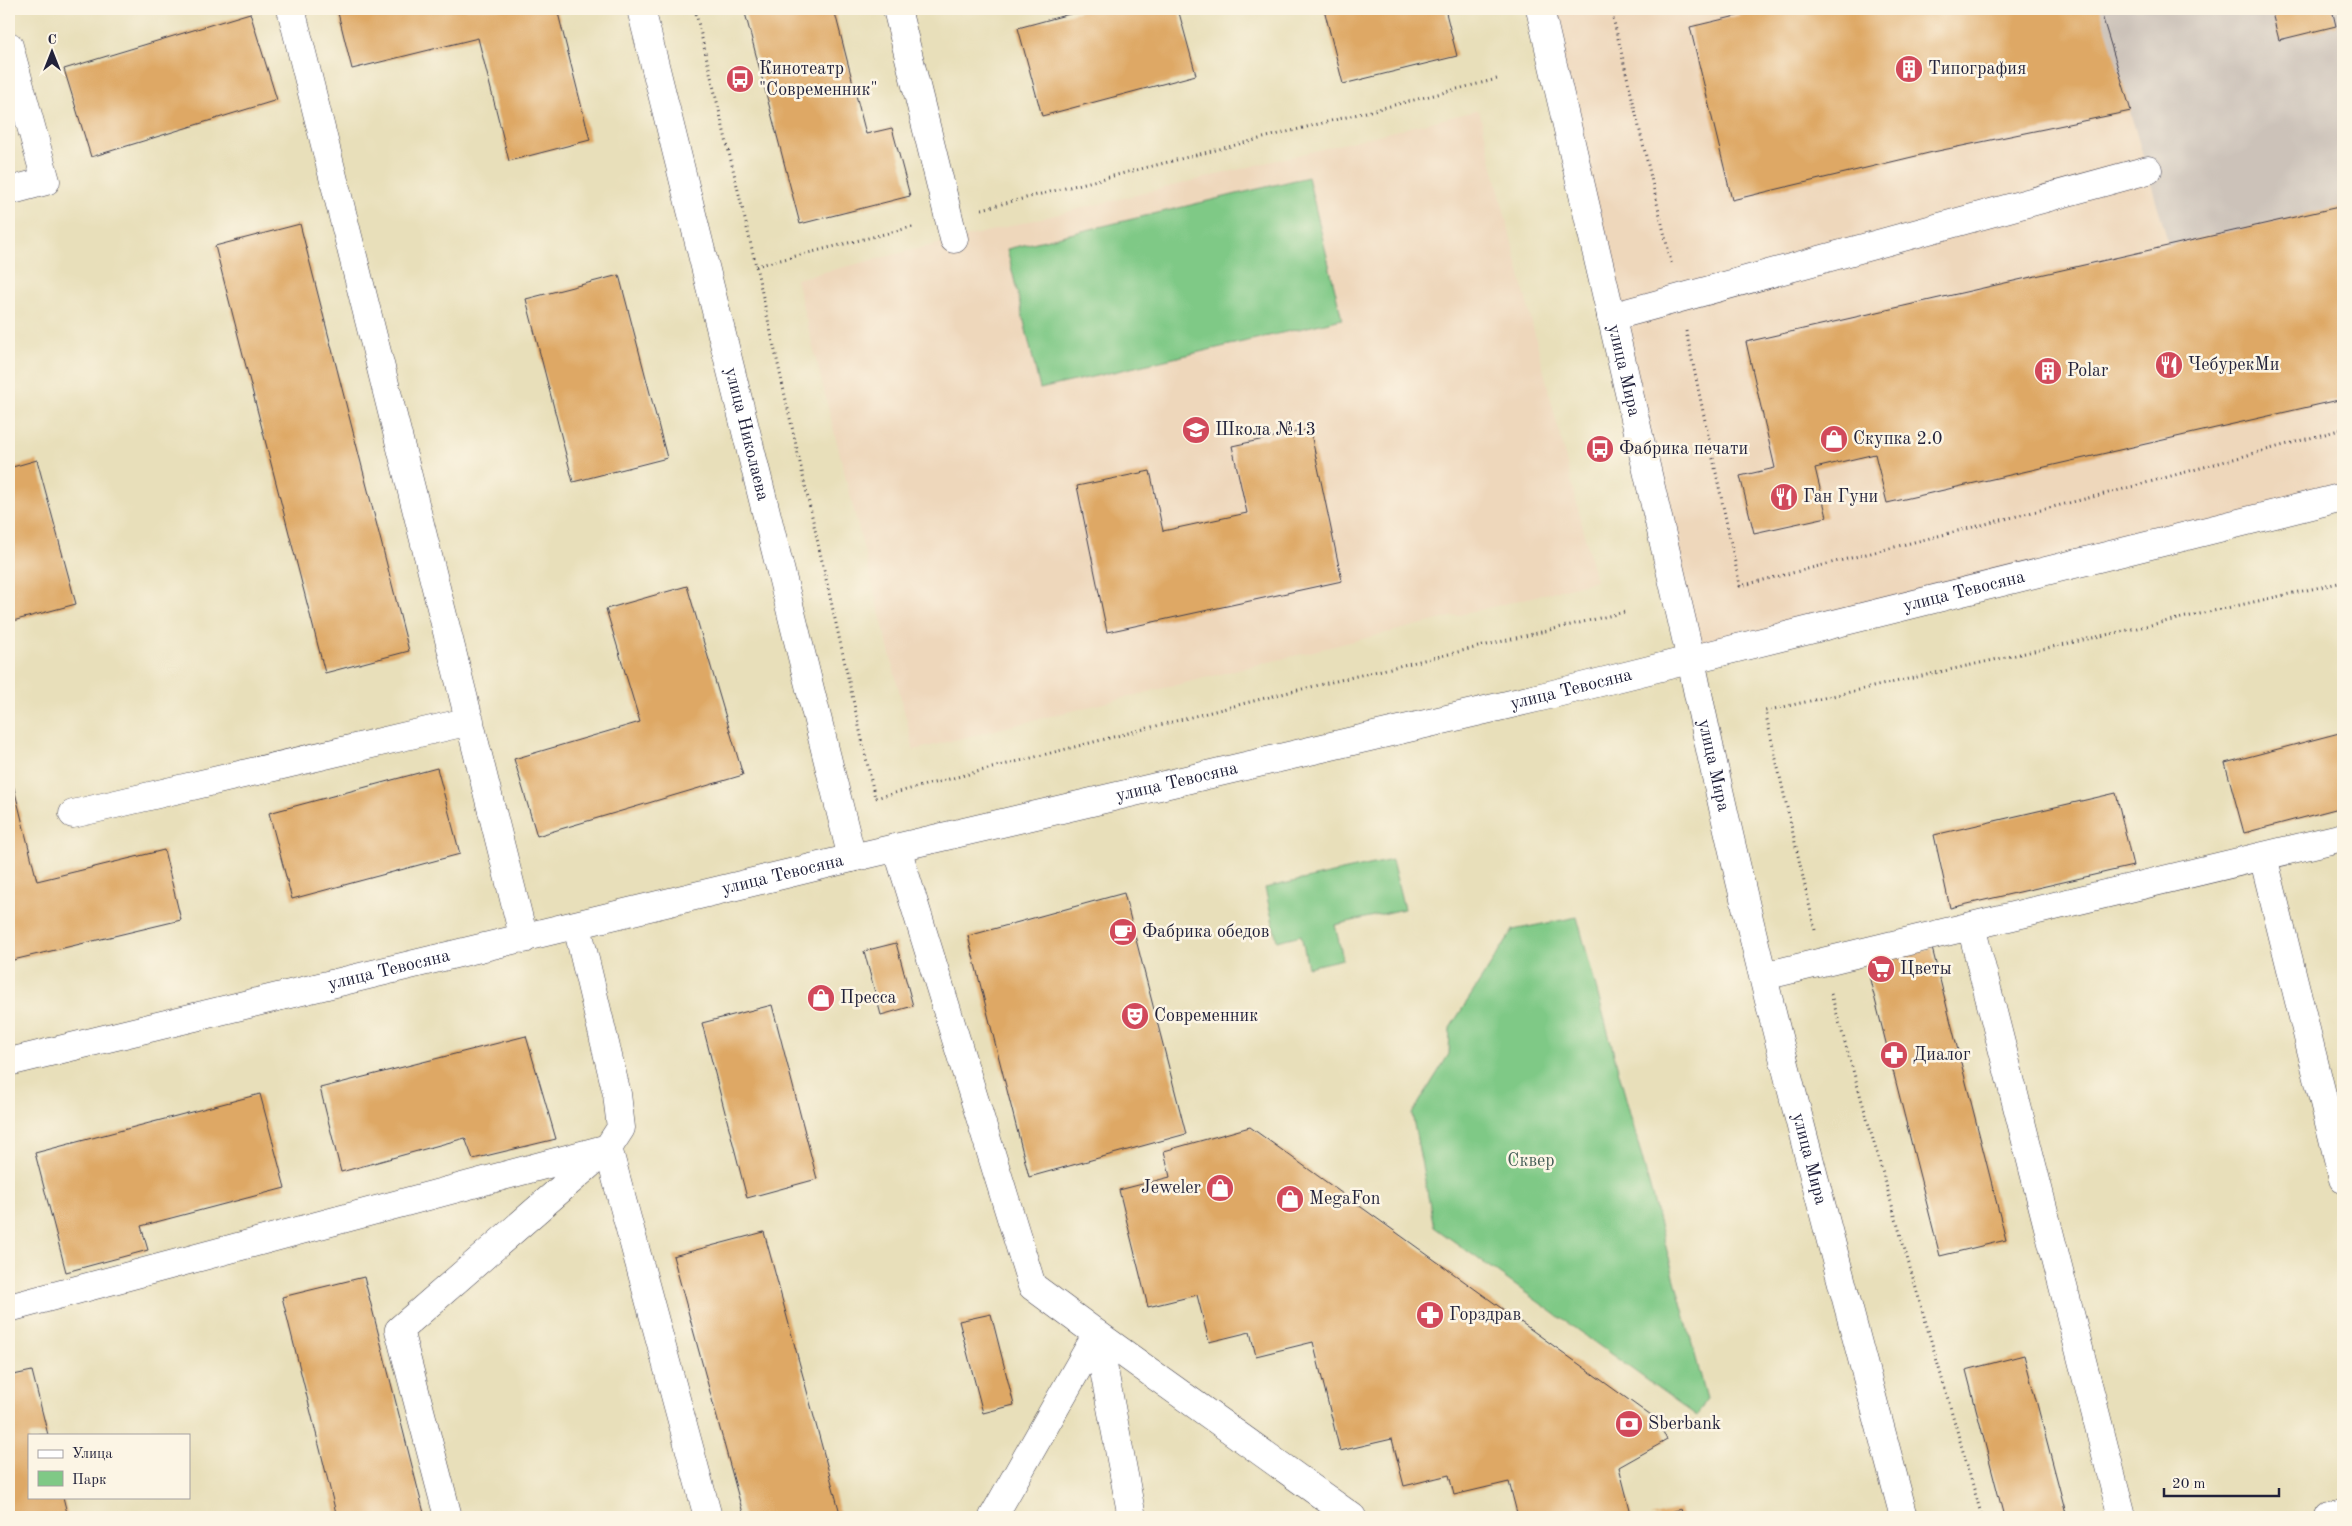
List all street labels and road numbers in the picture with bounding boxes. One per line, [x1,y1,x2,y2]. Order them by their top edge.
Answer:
street label: улица Мира [1604,323,1643,418]
street label: улица Николаева [721,366,772,503]
street label: улица Тевосяна [1901,568,2027,615]
street label: улица Тевосяна [1509,666,1634,713]
street label: улица Мира [1695,717,1733,813]
street label: улица Тевосяна [1114,759,1240,805]
street label: улица Тевосяна [720,851,845,898]
street label: улица Тевосяна [326,947,452,993]
street label: улица Мира [1789,1111,1830,1207]

